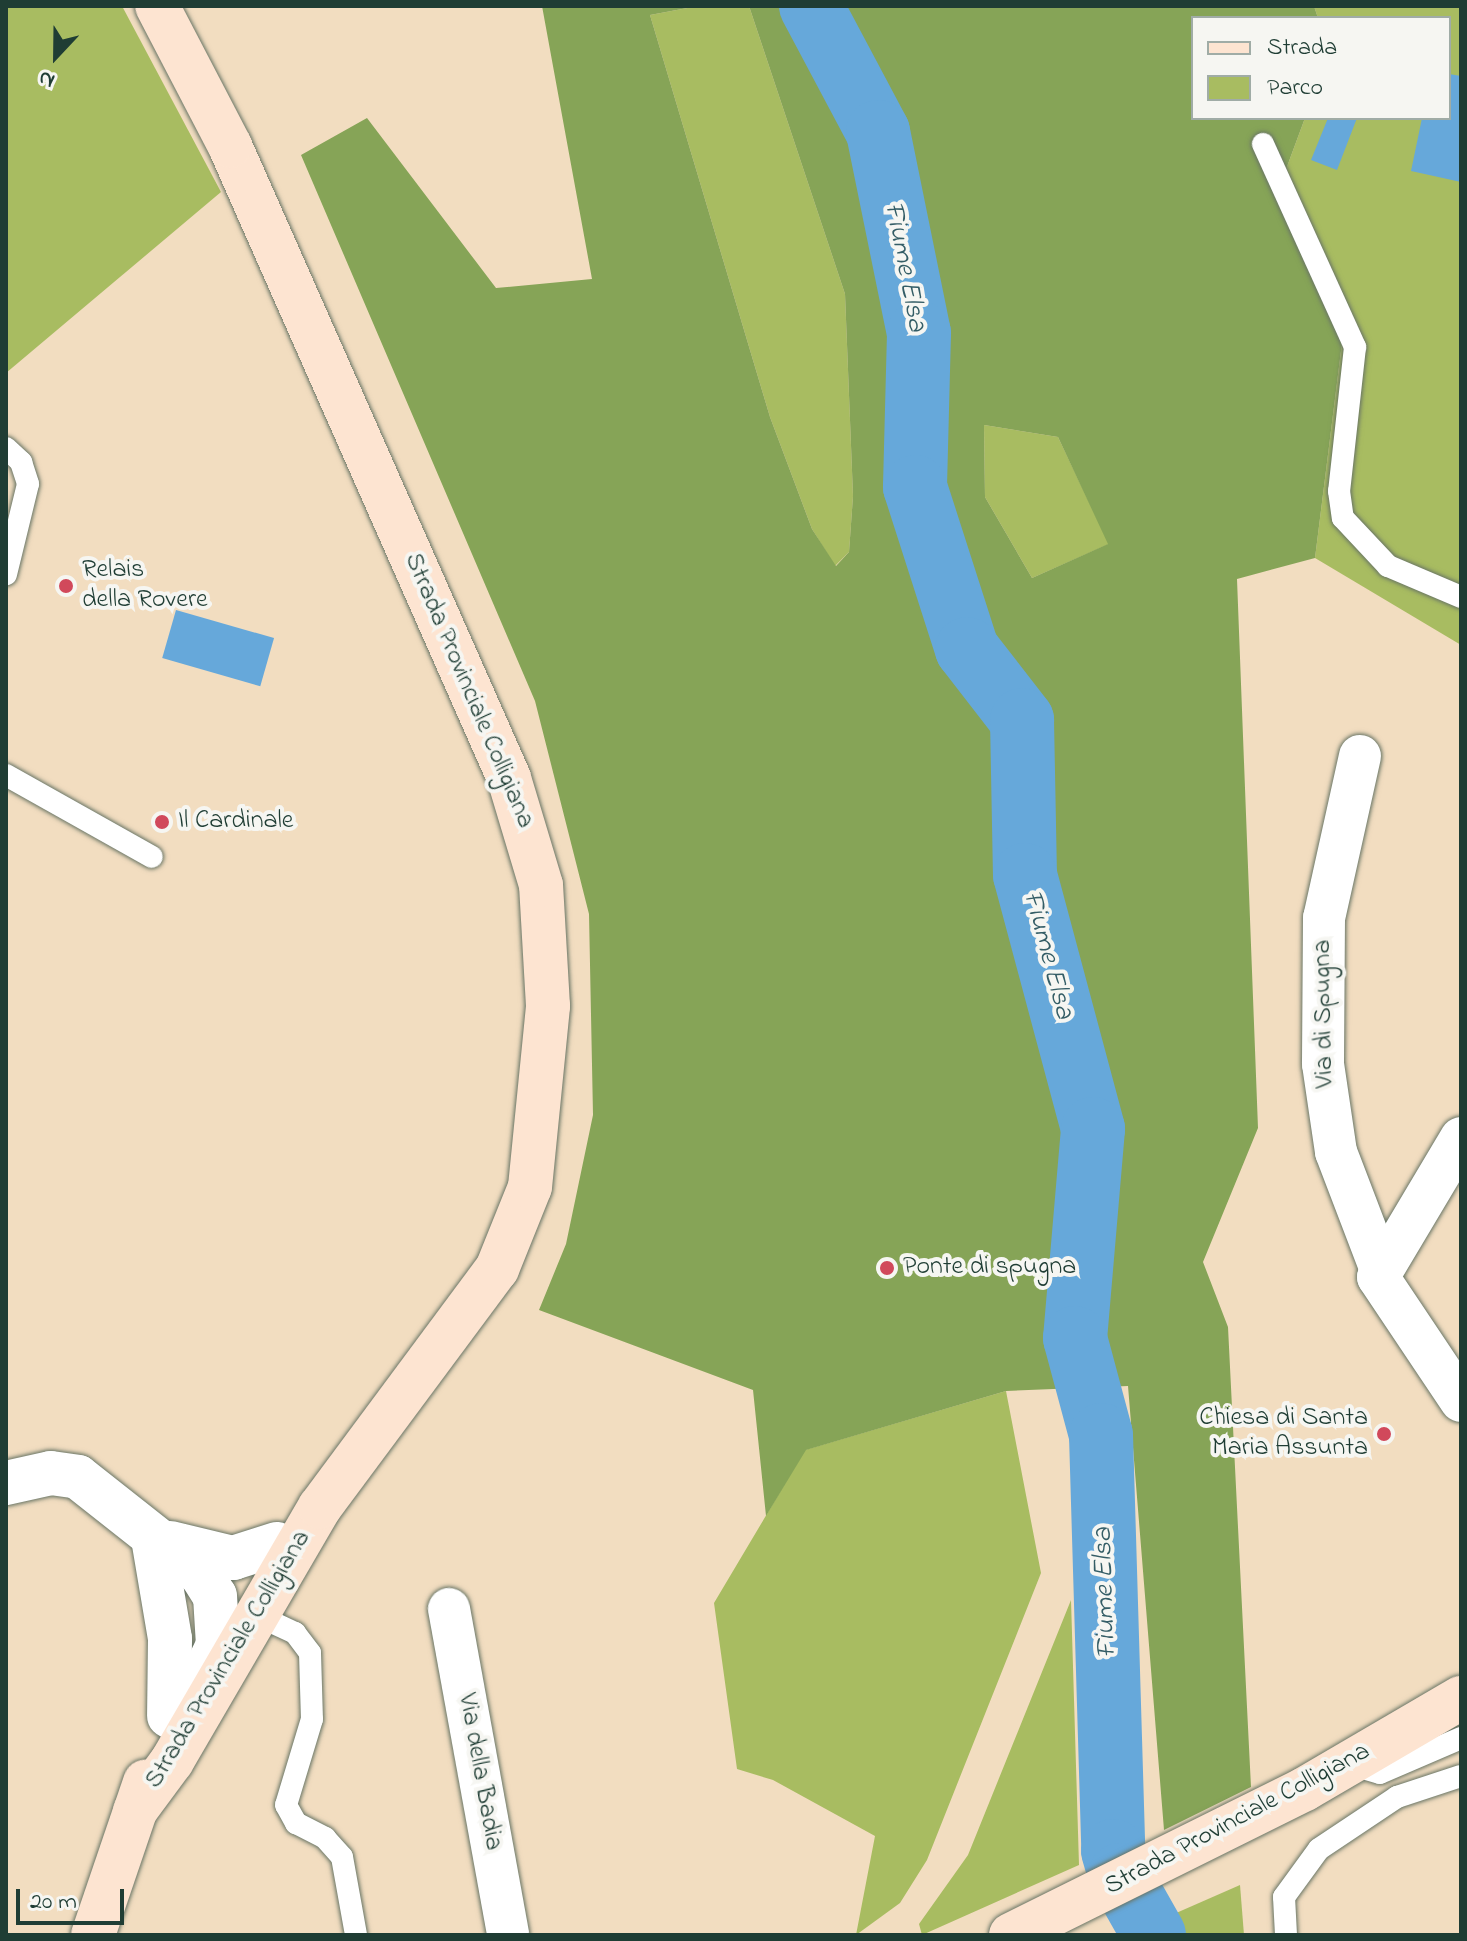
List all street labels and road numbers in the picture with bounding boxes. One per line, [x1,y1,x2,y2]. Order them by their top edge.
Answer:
street label: Strada Provinciale Colligiana [396,549,540,833]
street label: Via di Spugna [1308,939,1342,1089]
street label: Strada Provinciale Colligiana [139,1525,319,1795]
street label: Via della Badia [450,1691,508,1853]
street label: Strada Provinciale Colligiana [1100,1737,1376,1903]

